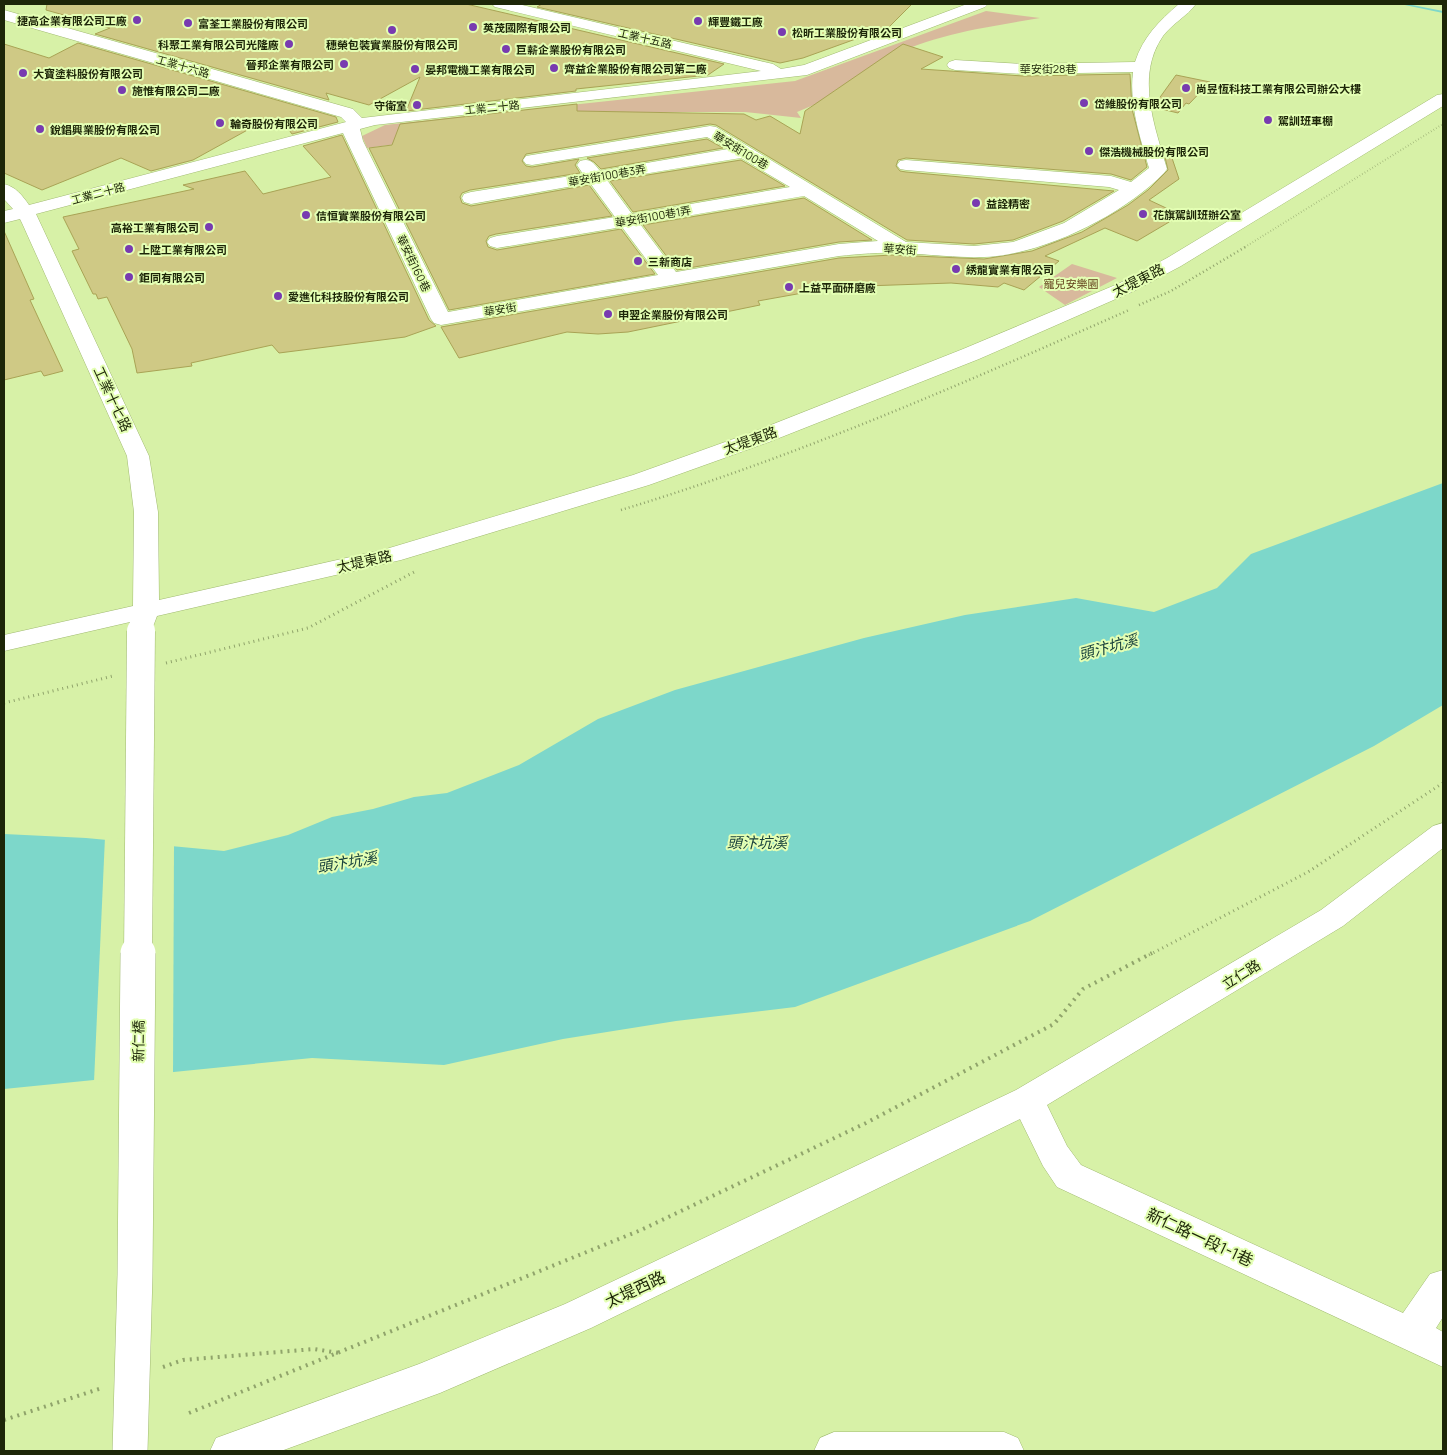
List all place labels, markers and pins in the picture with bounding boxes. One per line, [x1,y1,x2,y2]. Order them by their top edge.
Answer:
place label: 捷高企業有限公司工廠 [17,13,127,28]
marker: 捷高企業有限公司工廠 [131,14,143,26]
place label: 輝豐鐵工廠 [708,14,763,29]
marker: 輝豐鐵工廠 [692,15,704,27]
place label: 富荃工業股份有限公司 [198,16,308,31]
marker: 富荃工業股份有限公司 [182,17,194,29]
place label: 英茂國際有限公司 [483,20,571,35]
marker: 英茂國際有限公司 [467,21,479,33]
marker: 穗榮包裝實業股份有限公司 [386,24,398,36]
place label: 松昕工業股份有限公司 [792,25,902,40]
marker: 松昕工業股份有限公司 [776,26,788,38]
place label: 科聚工業有限公司光隆廠 [158,37,279,52]
place label: 穗榮包裝實業股份有限公司 [326,37,458,52]
marker: 科聚工業有限公司光隆廠 [283,38,295,50]
place label: 巨薪企業股份有限公司 [516,42,626,57]
marker: 巨薪企業股份有限公司 [500,43,512,55]
place label: 晉邦企業有限公司 [246,57,334,72]
marker: 晉邦企業有限公司 [338,58,350,70]
place label: 齊益企業股份有限公司第二廠 [564,61,707,76]
place label: 晏邦電機工業有限公司 [425,62,535,77]
marker: 齊益企業股份有限公司第二廠 [548,62,560,74]
marker: 晏邦電機工業有限公司 [409,63,421,75]
place label: 大寶塗料股份有限公司 [33,66,143,81]
marker: 大寶塗料股份有限公司 [17,67,29,79]
place label: 尚昱恆科技工業有限公司辦公大樓 [1196,81,1361,96]
marker: 尚昱恆科技工業有限公司辦公大樓 [1180,82,1192,94]
place label: 施惟有限公司二廠 [132,83,220,98]
marker: 施惟有限公司二廠 [116,84,128,96]
place label: 岱維股份有限公司 [1094,96,1182,111]
marker: 岱維股份有限公司 [1078,97,1090,109]
place label: 守衛室 [374,98,407,113]
marker: 守衛室 [411,99,423,111]
place label: 駕訓班車棚 [1278,113,1333,128]
marker: 駕訓班車棚 [1262,114,1274,126]
place label: 輪奇股份有限公司 [230,116,318,131]
marker: 輪奇股份有限公司 [214,117,226,129]
place label: 銳錩興業股份有限公司 [50,122,160,137]
marker: 銳錩興業股份有限公司 [34,123,46,135]
place label: 傑浩機械股份有限公司 [1099,144,1209,159]
marker: 傑浩機械股份有限公司 [1083,145,1095,157]
place label: 益詮精密 [986,196,1030,211]
marker: 益詮精密 [970,197,982,209]
place label: 花旗駕訓班辦公室 [1153,207,1241,222]
place label: 佶恒實業股份有限公司 [316,208,426,223]
marker: 花旗駕訓班辦公室 [1137,208,1149,220]
marker: 佶恒實業股份有限公司 [300,209,312,221]
place label: 高裕工業有限公司 [111,220,199,235]
marker: 高裕工業有限公司 [203,221,215,233]
place label: 上陞工業有限公司 [139,242,227,257]
marker: 上陞工業有限公司 [123,243,135,255]
place label: 三新商店 [648,254,692,269]
marker: 三新商店 [632,255,644,267]
place label: 綉龍實業有限公司 [966,262,1054,277]
marker: 綉龍實業有限公司 [950,263,962,275]
place label: 鉅同有限公司 [139,270,205,285]
marker: 鉅同有限公司 [123,271,135,283]
place label: 上益平面研磨廠 [799,280,876,295]
marker: 上益平面研磨廠 [783,281,795,293]
place label: 愛進化科技股份有限公司 [288,289,409,304]
marker: 愛進化科技股份有限公司 [272,290,284,302]
place label: 申翌企業股份有限公司 [618,307,728,322]
marker: 申翌企業股份有限公司 [602,308,614,320]

